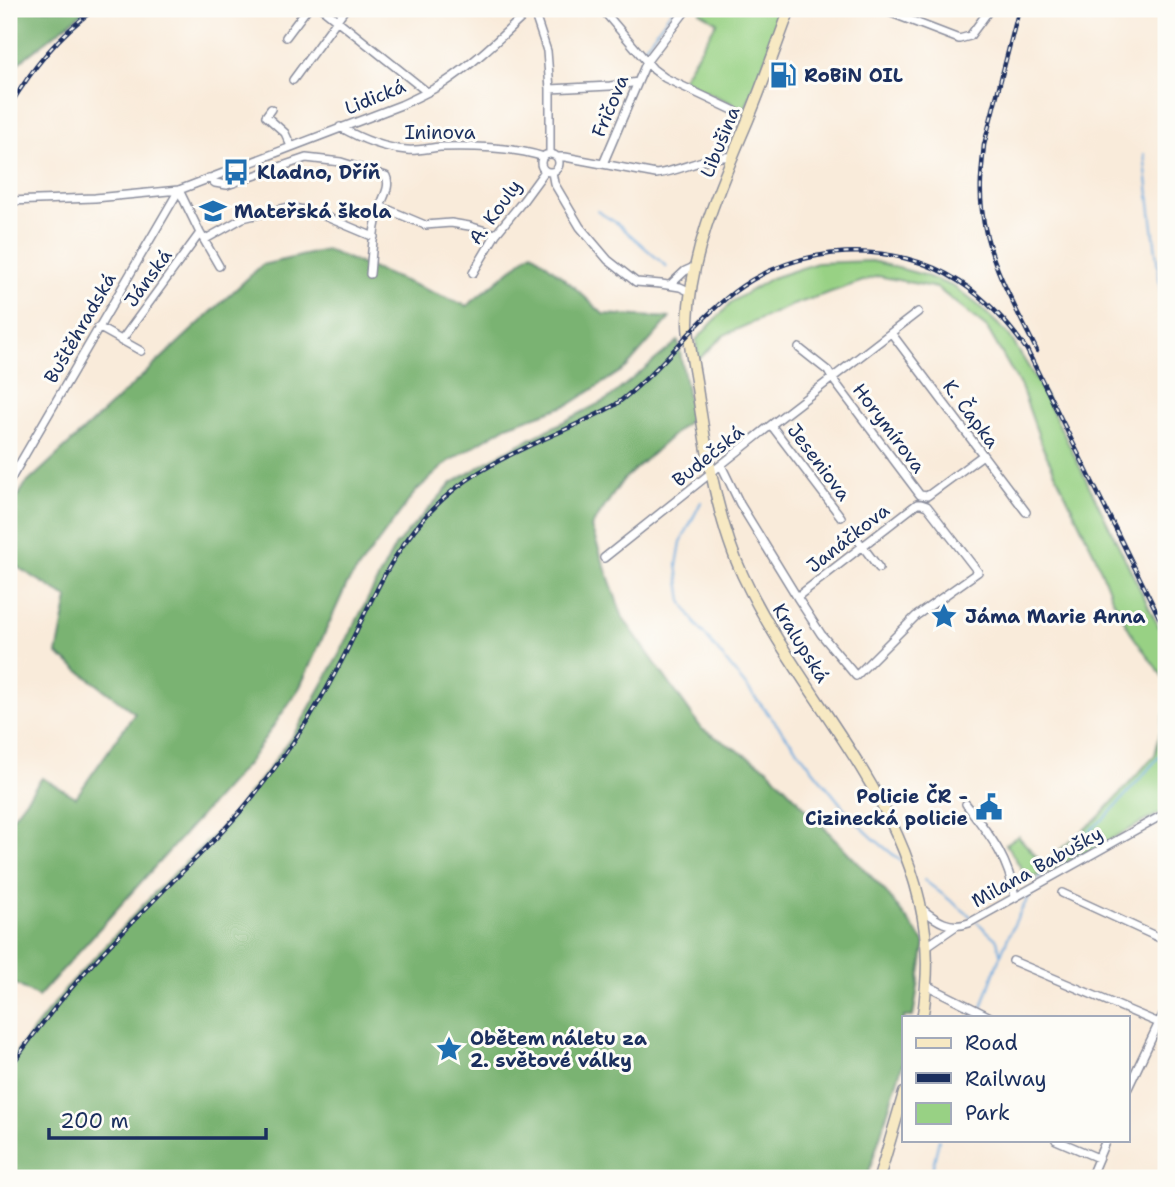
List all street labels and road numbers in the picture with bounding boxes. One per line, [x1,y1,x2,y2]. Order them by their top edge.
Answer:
street label: Fričova [586,71,634,141]
street label: Lidická [341,73,409,120]
street label: Libušina [694,103,746,181]
street label: Ininova [405,120,476,145]
street label: A. Kouly [463,174,527,250]
street label: Jánská [119,244,178,312]
street label: Buštěhradská [38,268,122,388]
street label: K. Čapka [937,374,1006,453]
street label: Horymírova [847,378,931,478]
street label: Jeseniova [782,418,856,506]
street label: Budečská [667,419,749,492]
street label: Janáčkova [802,498,895,578]
street label: Kralupská [767,599,835,688]
street label: Milana Babušky [967,821,1107,913]

